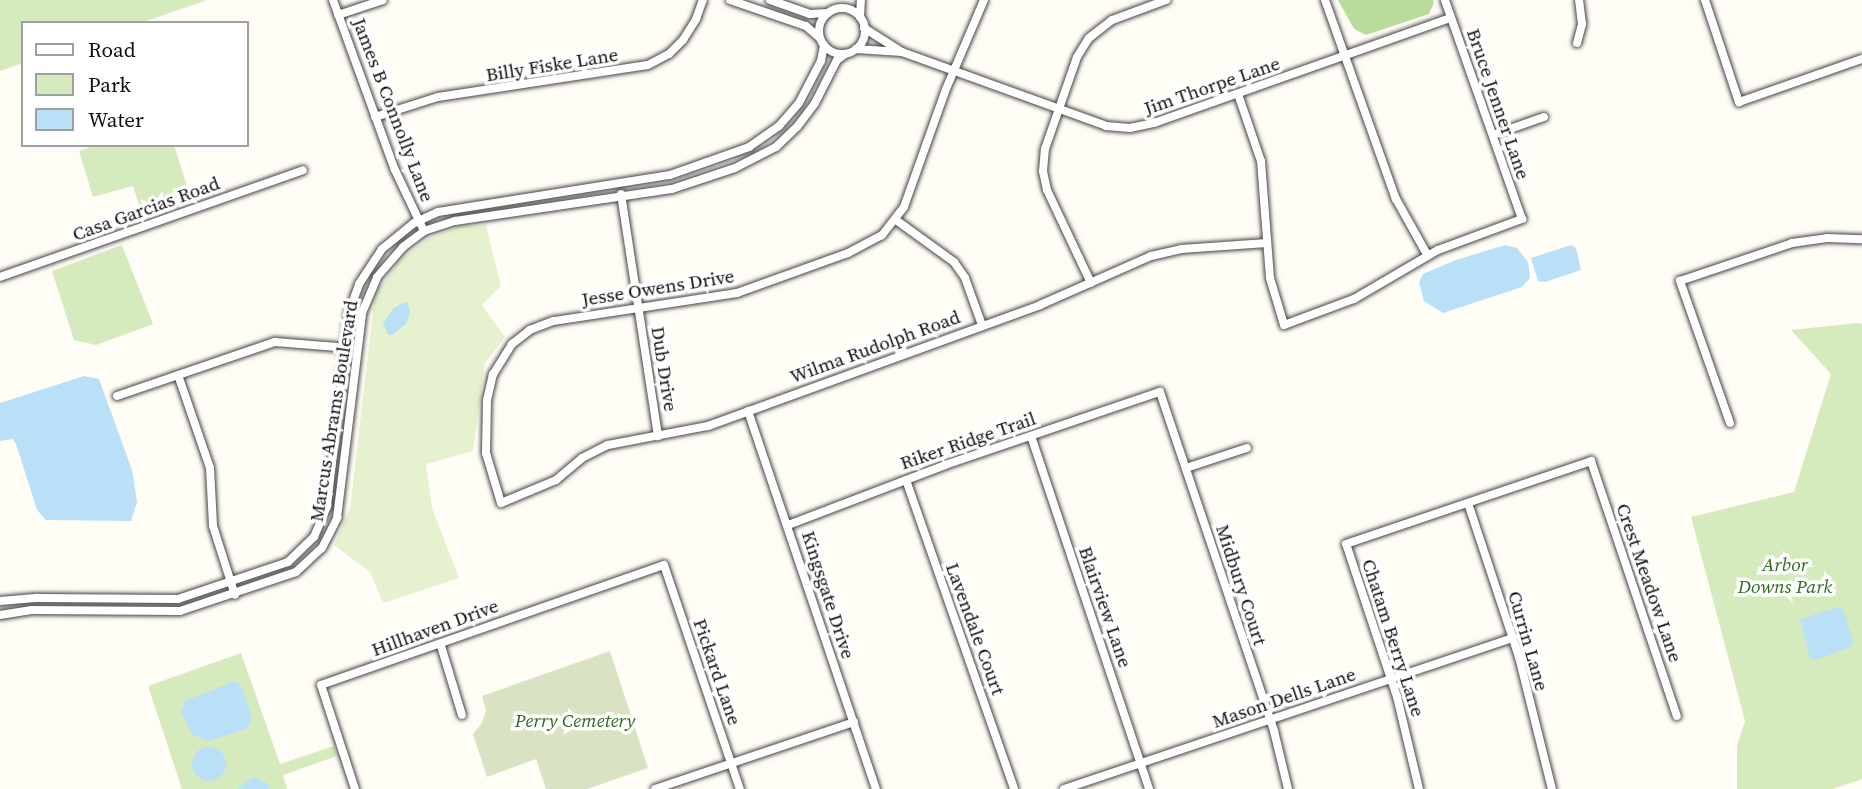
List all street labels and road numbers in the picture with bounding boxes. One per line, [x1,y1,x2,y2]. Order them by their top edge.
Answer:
street label: James B Connolly Lane [347,15,439,205]
street label: Bruce Jenner Lane [1462,26,1534,182]
street label: Billy Fiske Lane [484,43,620,87]
street label: Jim Thorpe Lane [1141,52,1283,120]
street label: Casa Garcias Road [69,172,223,246]
street label: Jesse Owens Drive [580,265,736,311]
street label: Marcus Abrams Boulevard [305,299,363,523]
street label: Wilma Rudolph Road [787,306,963,388]
street label: Dub Drive [646,325,682,413]
street label: Riker Ridge Trail [897,407,1039,475]
street label: Crest Meadow Lane [1611,501,1687,665]
street label: Midbury Court [1211,522,1271,648]
street label: Kingsgate Drive [797,528,859,662]
street label: Blairview Lane [1074,543,1136,671]
street label: Chatam Berry Lane [1357,556,1429,720]
street label: Lavendale Court [941,560,1009,698]
street label: Currin Lane [1503,589,1553,693]
street label: Hillhaven Drive [368,594,502,662]
street label: Pickard Lane [688,616,746,728]
street label: Mason Dells Lane [1209,663,1359,733]

